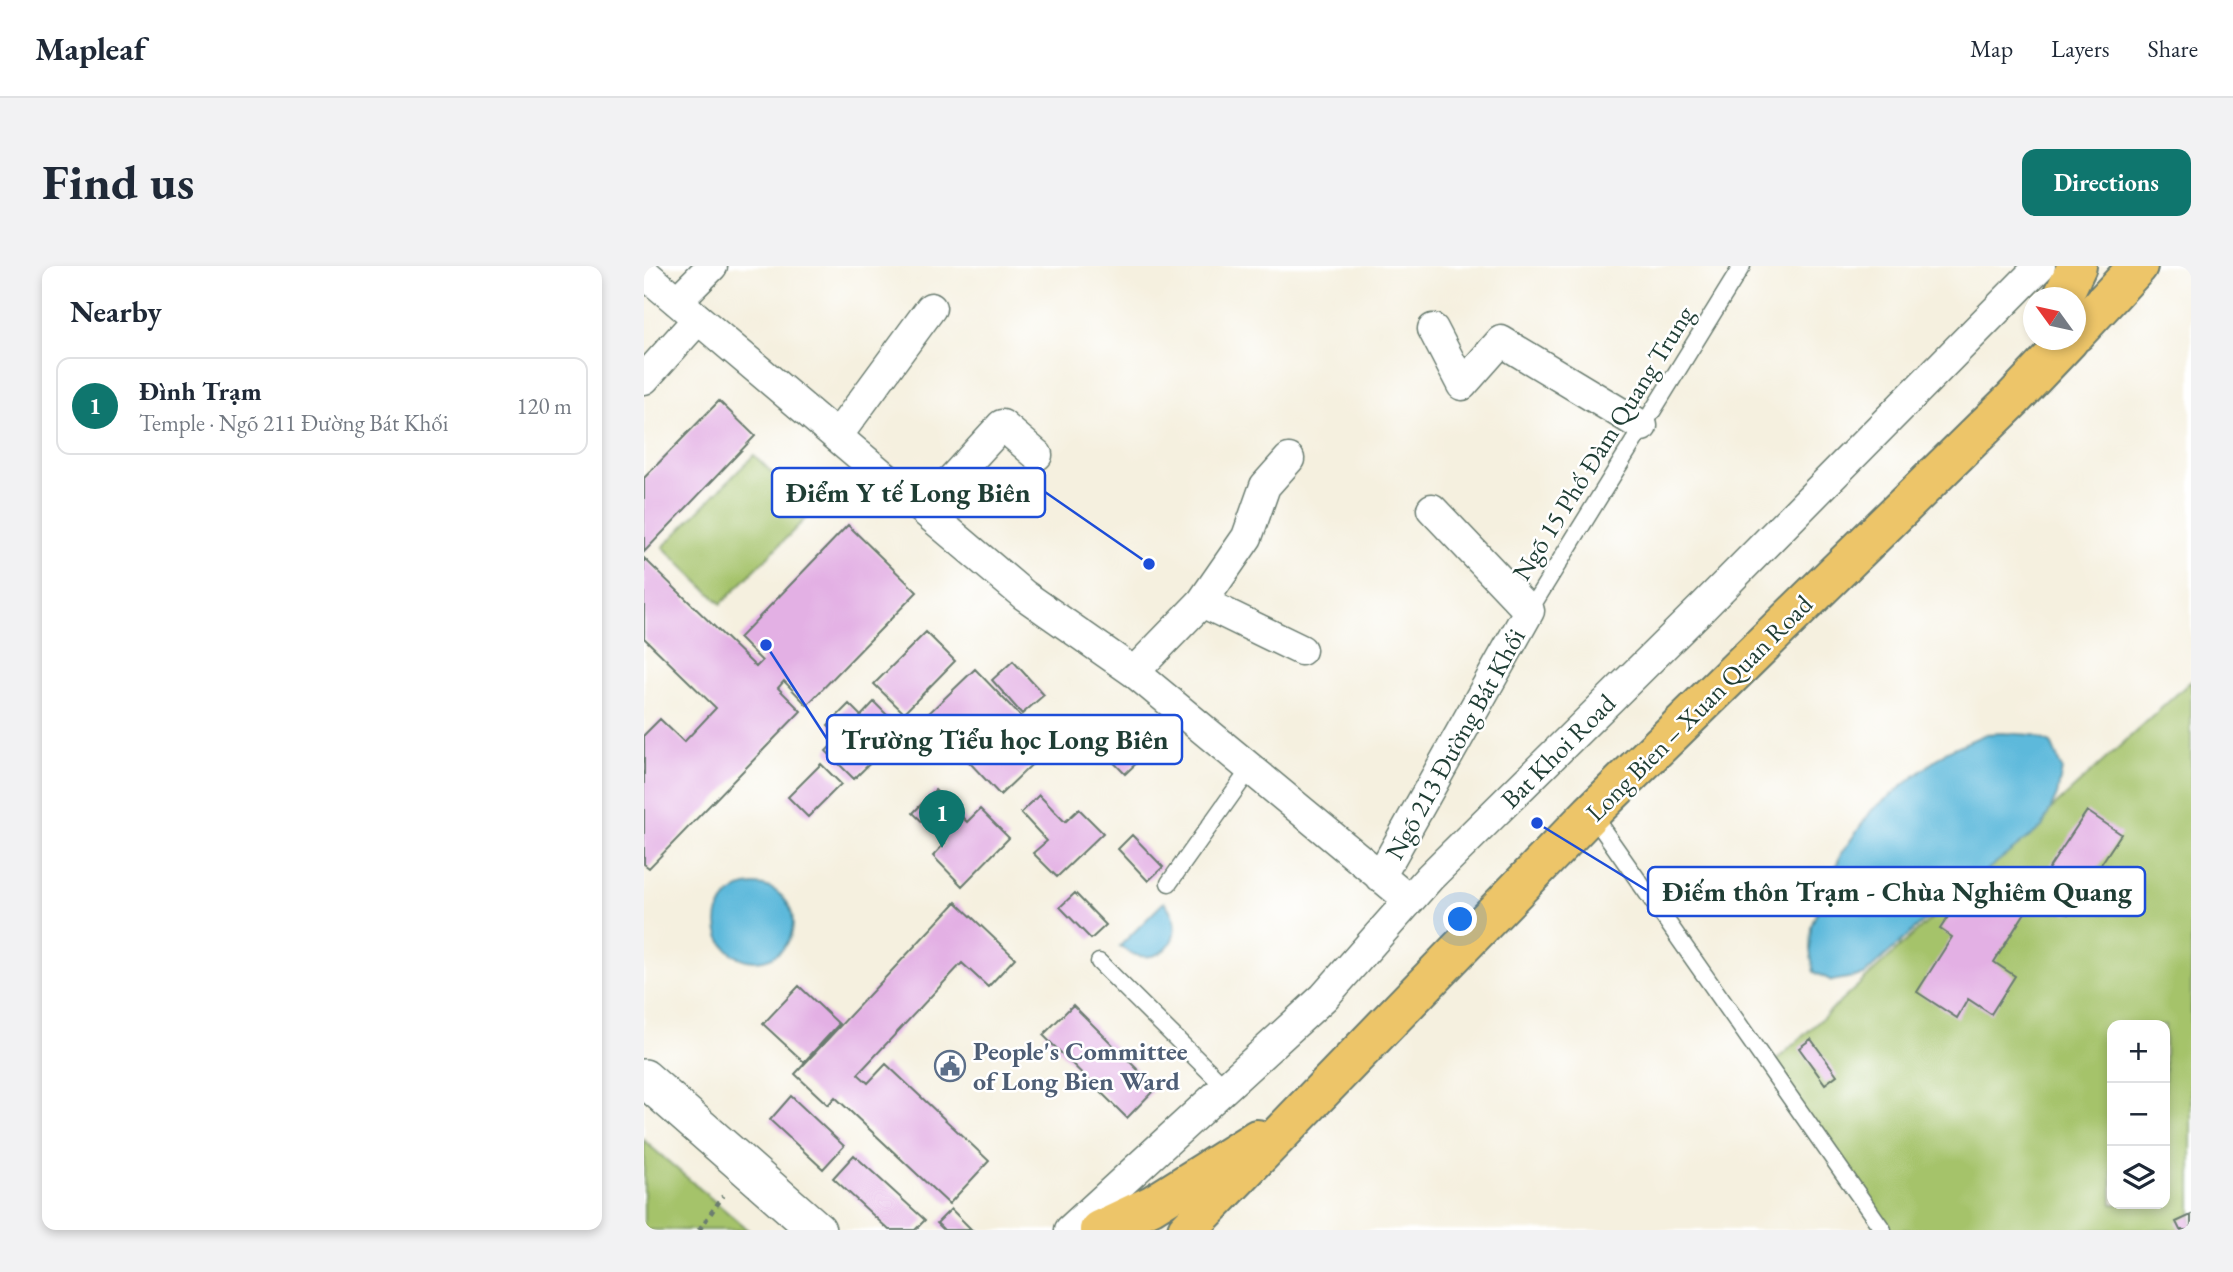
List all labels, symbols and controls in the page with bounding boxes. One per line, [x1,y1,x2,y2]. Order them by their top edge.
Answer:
text: Mapleaf [35,27,146,70]
text: Map [1970,33,2013,64]
text: Layers [2051,33,2110,64]
text: Share [2148,33,2198,64]
button: Directions [2022,149,2191,216]
text: Find us [42,150,194,214]
north arrow [2023,287,2086,350]
text: Nearby [70,292,162,331]
street label: Ngõ 15 Phố Đàm Quang Trung [1504,299,1702,587]
text: Đình Trạm [139,374,262,408]
text: 1 [89,391,101,421]
text: 120 m [516,391,572,421]
text: Temple · Ngõ 211 Đường Bát Khối [139,408,448,438]
callout: Điểm Y tế Long Biên [772,468,1045,517]
text: Điểm Y tế Long Biên [785,474,1031,510]
street label: Long Bien – Xuan Quan Road [1578,587,1820,829]
street label: Ngõ 213 Đường Bát Khối [1377,622,1533,866]
street label: Bat Khoi Road [1493,686,1623,816]
callout: Trường Tiểu học Long Biên [827,715,1182,764]
text: Trường Tiểu học Long Biên [841,721,1169,757]
pin: 1 [919,790,965,848]
callout: Điếm thôn Trạm - Chùa Nghiêm Quang [1648,867,2145,916]
text: Điếm thôn Trạm - Chùa Nghiêm Quang [1662,873,2133,909]
your location [1443,902,1477,936]
map controls [2107,1020,2170,1209]
button: + [2107,1020,2170,1083]
place label: People's Committee of Long Bien Ward [973,1034,1188,1098]
public building icon: People's Committee of Long Bien Ward [933,1049,967,1083]
button: − [2107,1083,2170,1146]
button: layers [2107,1146,2170,1209]

